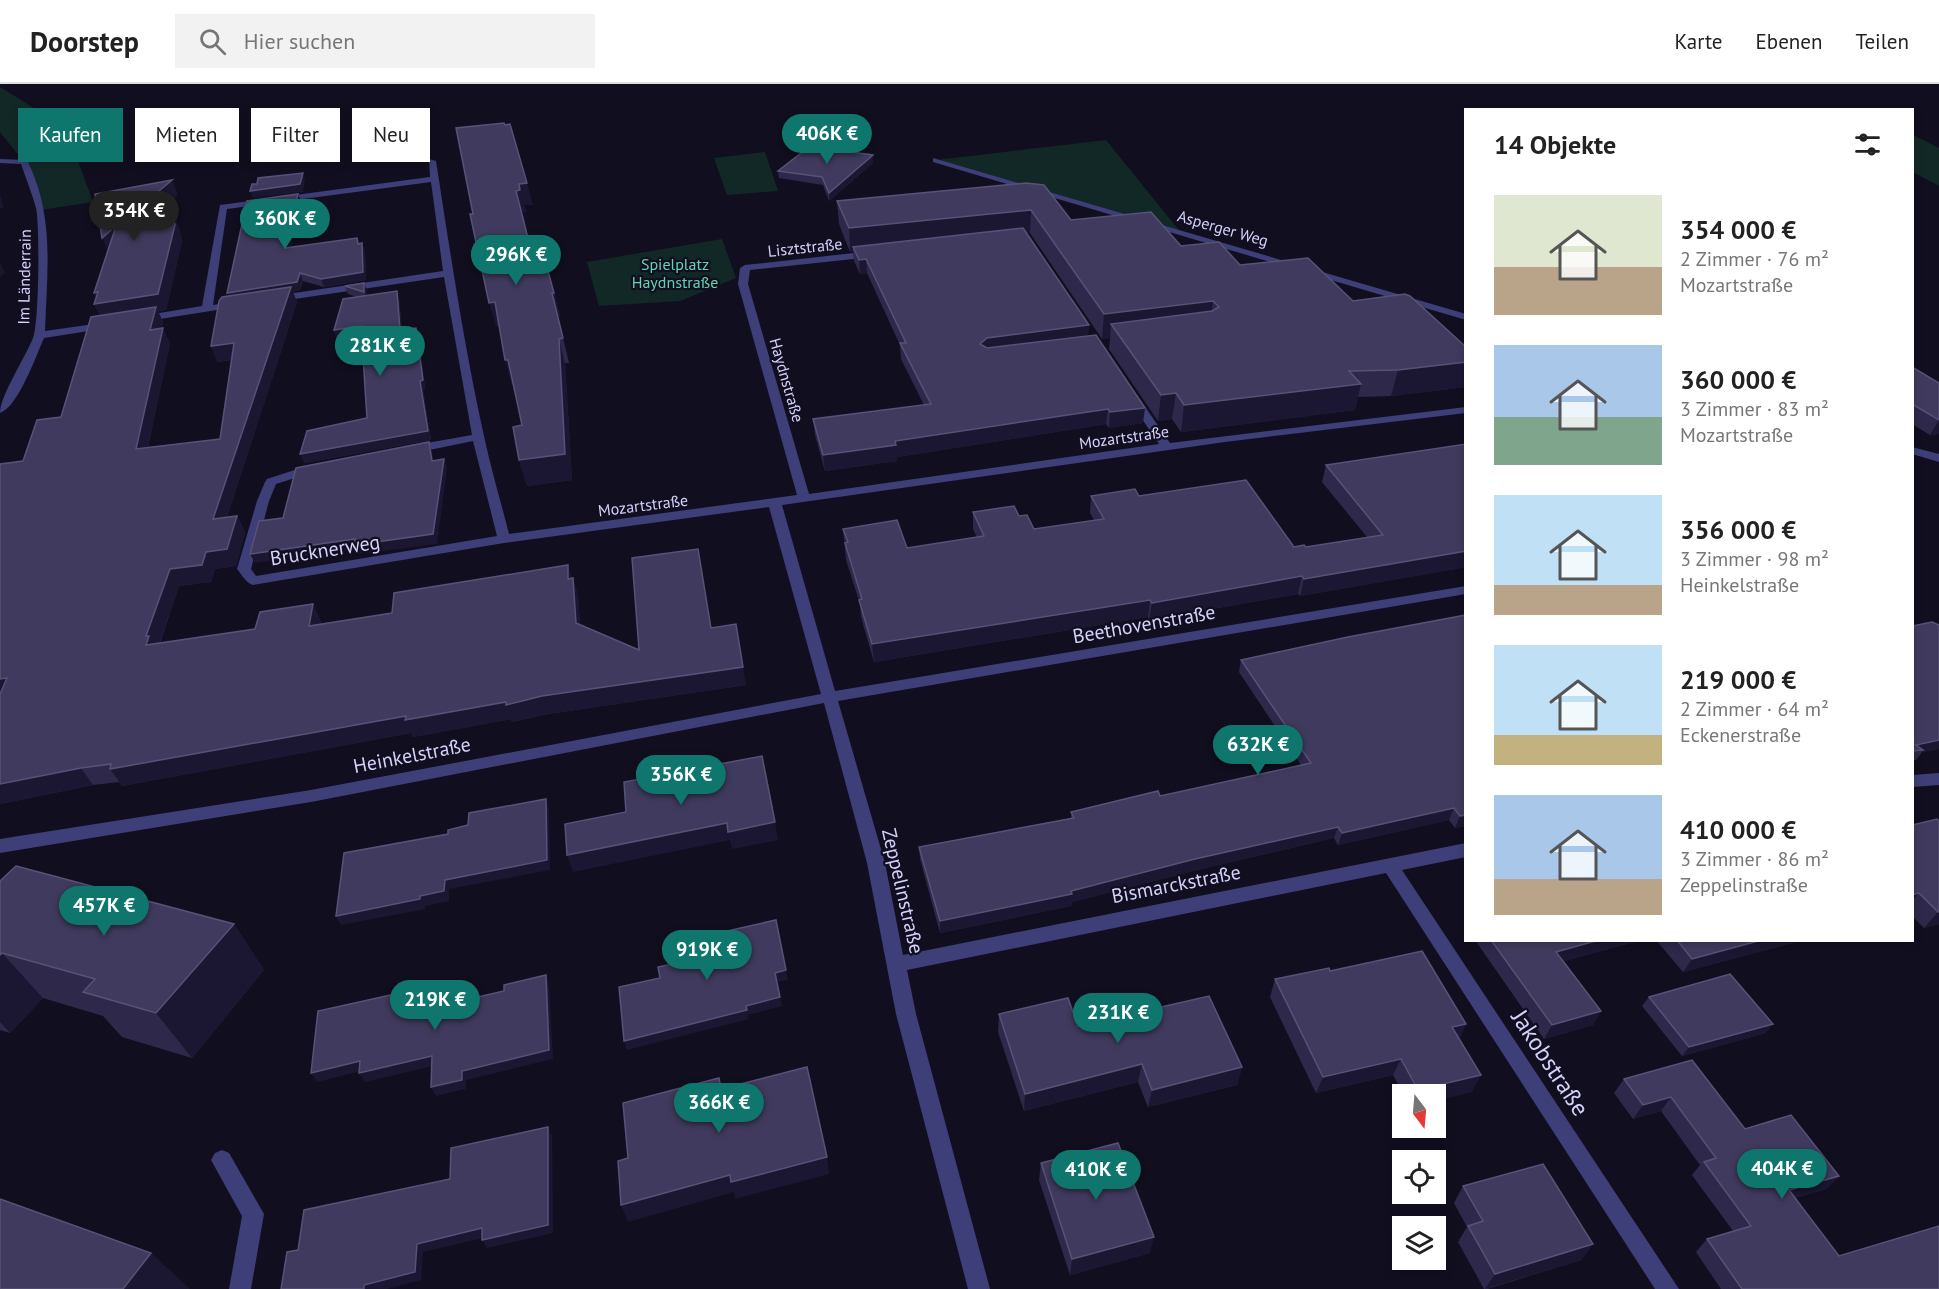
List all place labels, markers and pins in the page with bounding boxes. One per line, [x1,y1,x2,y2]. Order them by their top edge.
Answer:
pin: 406K € [778,114,876,165]
pin: 354K € [85,191,183,242]
pin: 360K € [236,199,334,250]
pin: 296K € [467,235,565,286]
pin: 281K € [331,326,429,377]
pin: 632K € [1209,725,1307,776]
pin: 356K € [632,755,730,806]
pin: 457K € [55,886,153,937]
pin: 919K € [658,930,756,981]
pin: 219K € [386,980,484,1031]
pin: 231K € [1069,993,1167,1044]
pin: 366K € [670,1083,768,1134]
pin: 404K € [1733,1149,1831,1200]
pin: 410K € [1047,1150,1145,1201]

